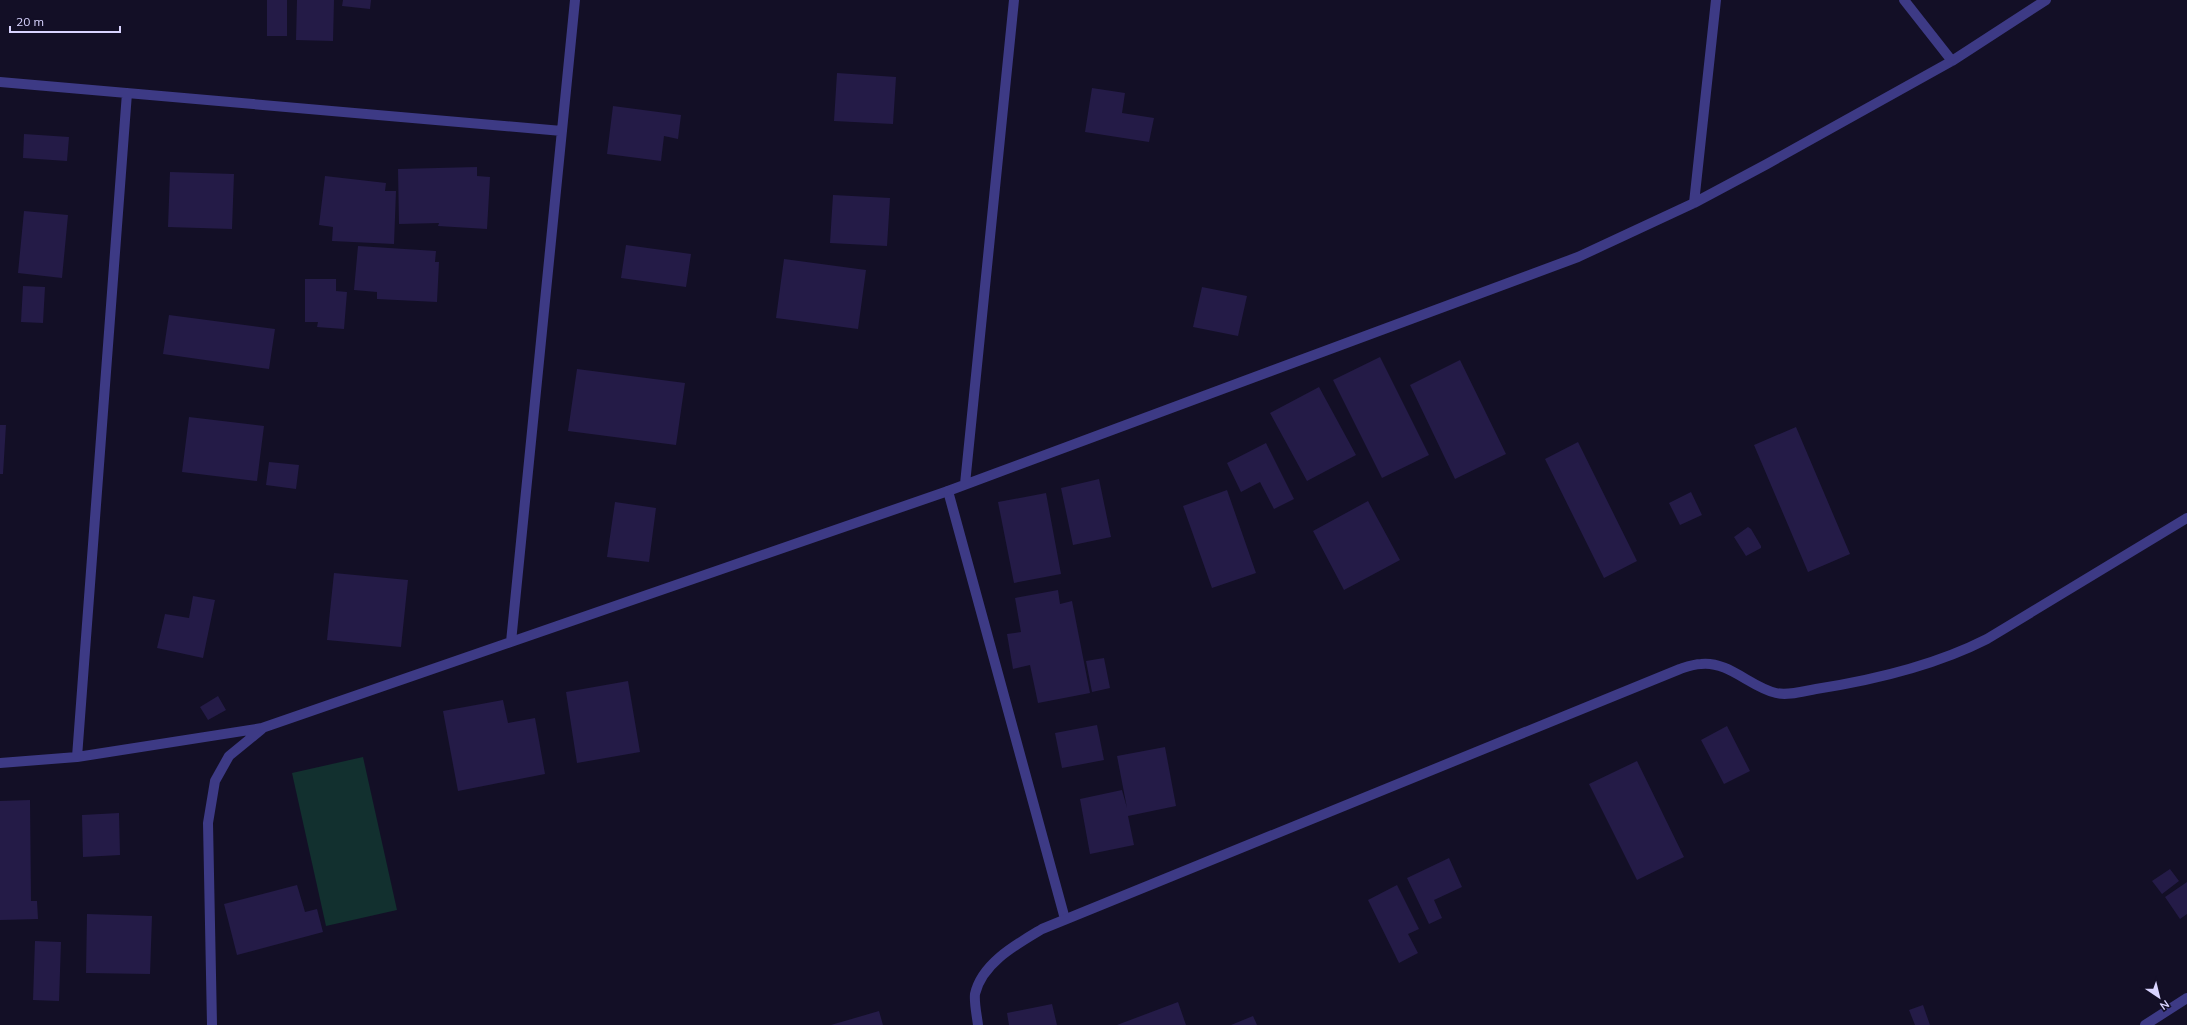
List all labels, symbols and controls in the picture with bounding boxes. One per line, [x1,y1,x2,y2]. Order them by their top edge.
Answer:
scale bar [10,8,120,34]
text: 20 m [16,14,44,29]
north arrow [2139,977,2179,1017]
text: N [2157,997,2172,1013]

